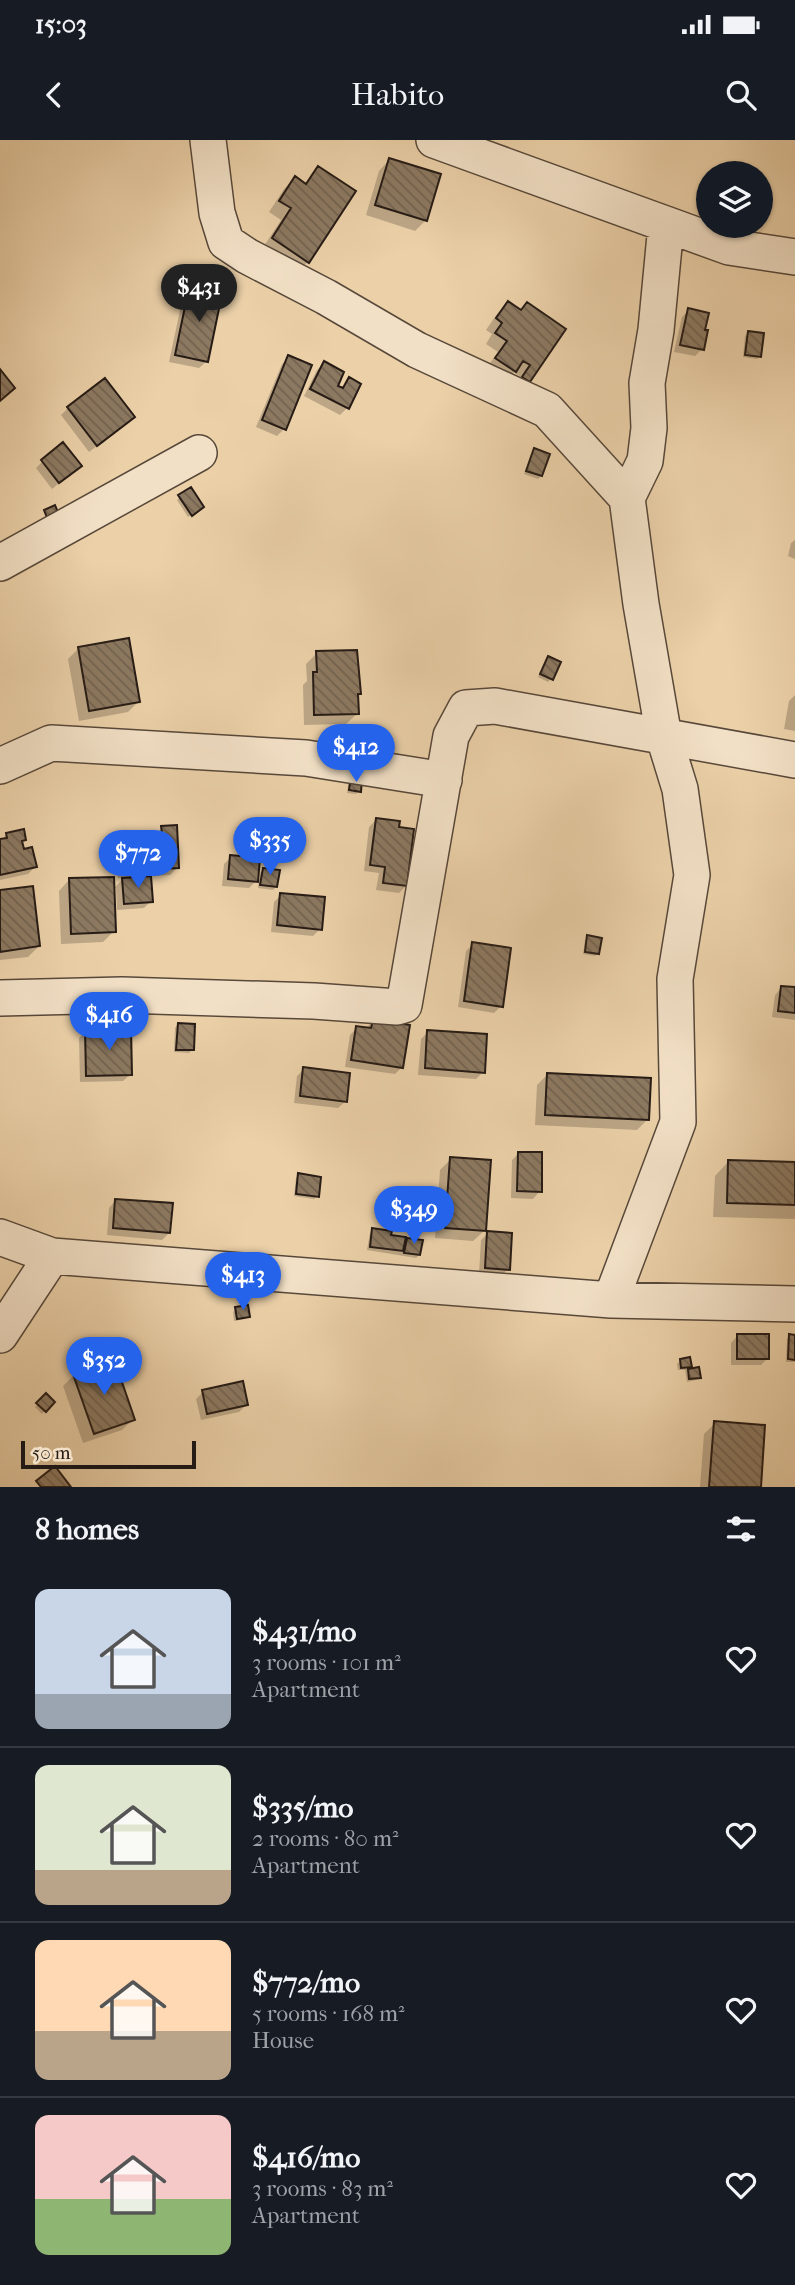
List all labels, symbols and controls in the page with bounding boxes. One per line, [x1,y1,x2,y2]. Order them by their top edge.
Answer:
text: 15:03 [35,9,87,40]
icon: back [35,76,73,114]
text: Habito [351,76,444,113]
icon: search [722,76,760,114]
map controls [696,161,773,238]
button: layers [696,161,773,238]
pin: $431 [158,264,240,324]
text: $431 [177,273,221,300]
pin: $412 [315,724,397,784]
text: $412 [333,733,379,760]
pin: $335 [229,818,311,877]
text: $335 [249,826,291,853]
pin: $772 [97,830,179,890]
text: $772 [115,839,161,866]
pin: $416 [68,992,150,1052]
text: $416 [86,1001,132,1028]
pin: $349 [373,1186,455,1246]
text: $349 [390,1195,438,1222]
pin: $413 [202,1252,284,1312]
text: $413 [221,1261,265,1288]
pin: $352 [63,1338,145,1397]
text: $352 [82,1346,126,1373]
scale bar [21,1438,196,1470]
text: 50 m [32,1442,71,1464]
icon: filters [722,1510,760,1548]
text: 8 homes [35,1512,139,1547]
text: $431/mo [252,1614,357,1649]
icon: home [91,1617,175,1701]
icon: heart [722,1640,760,1678]
text: 3 rooms · 101 m² [252,1649,401,1676]
text: Apartment [252,1676,360,1703]
text: $335/mo [252,1790,353,1825]
icon: home [91,1793,175,1877]
icon: heart [722,1816,760,1854]
text: 2 rooms · 80 m² [252,1825,399,1852]
text: Apartment [252,1852,360,1879]
text: $772/mo [252,1965,360,2000]
icon: home [91,1968,175,2052]
icon: heart [722,1991,760,2029]
text: 5 rooms · 168 m² [252,2000,405,2027]
text: House [252,2027,314,2054]
text: $416/mo [252,2140,360,2175]
icon: home [91,2143,175,2227]
icon: heart [722,2166,760,2204]
text: 3 rooms · 83 m² [252,2175,393,2202]
text: Apartment [252,2202,360,2229]

